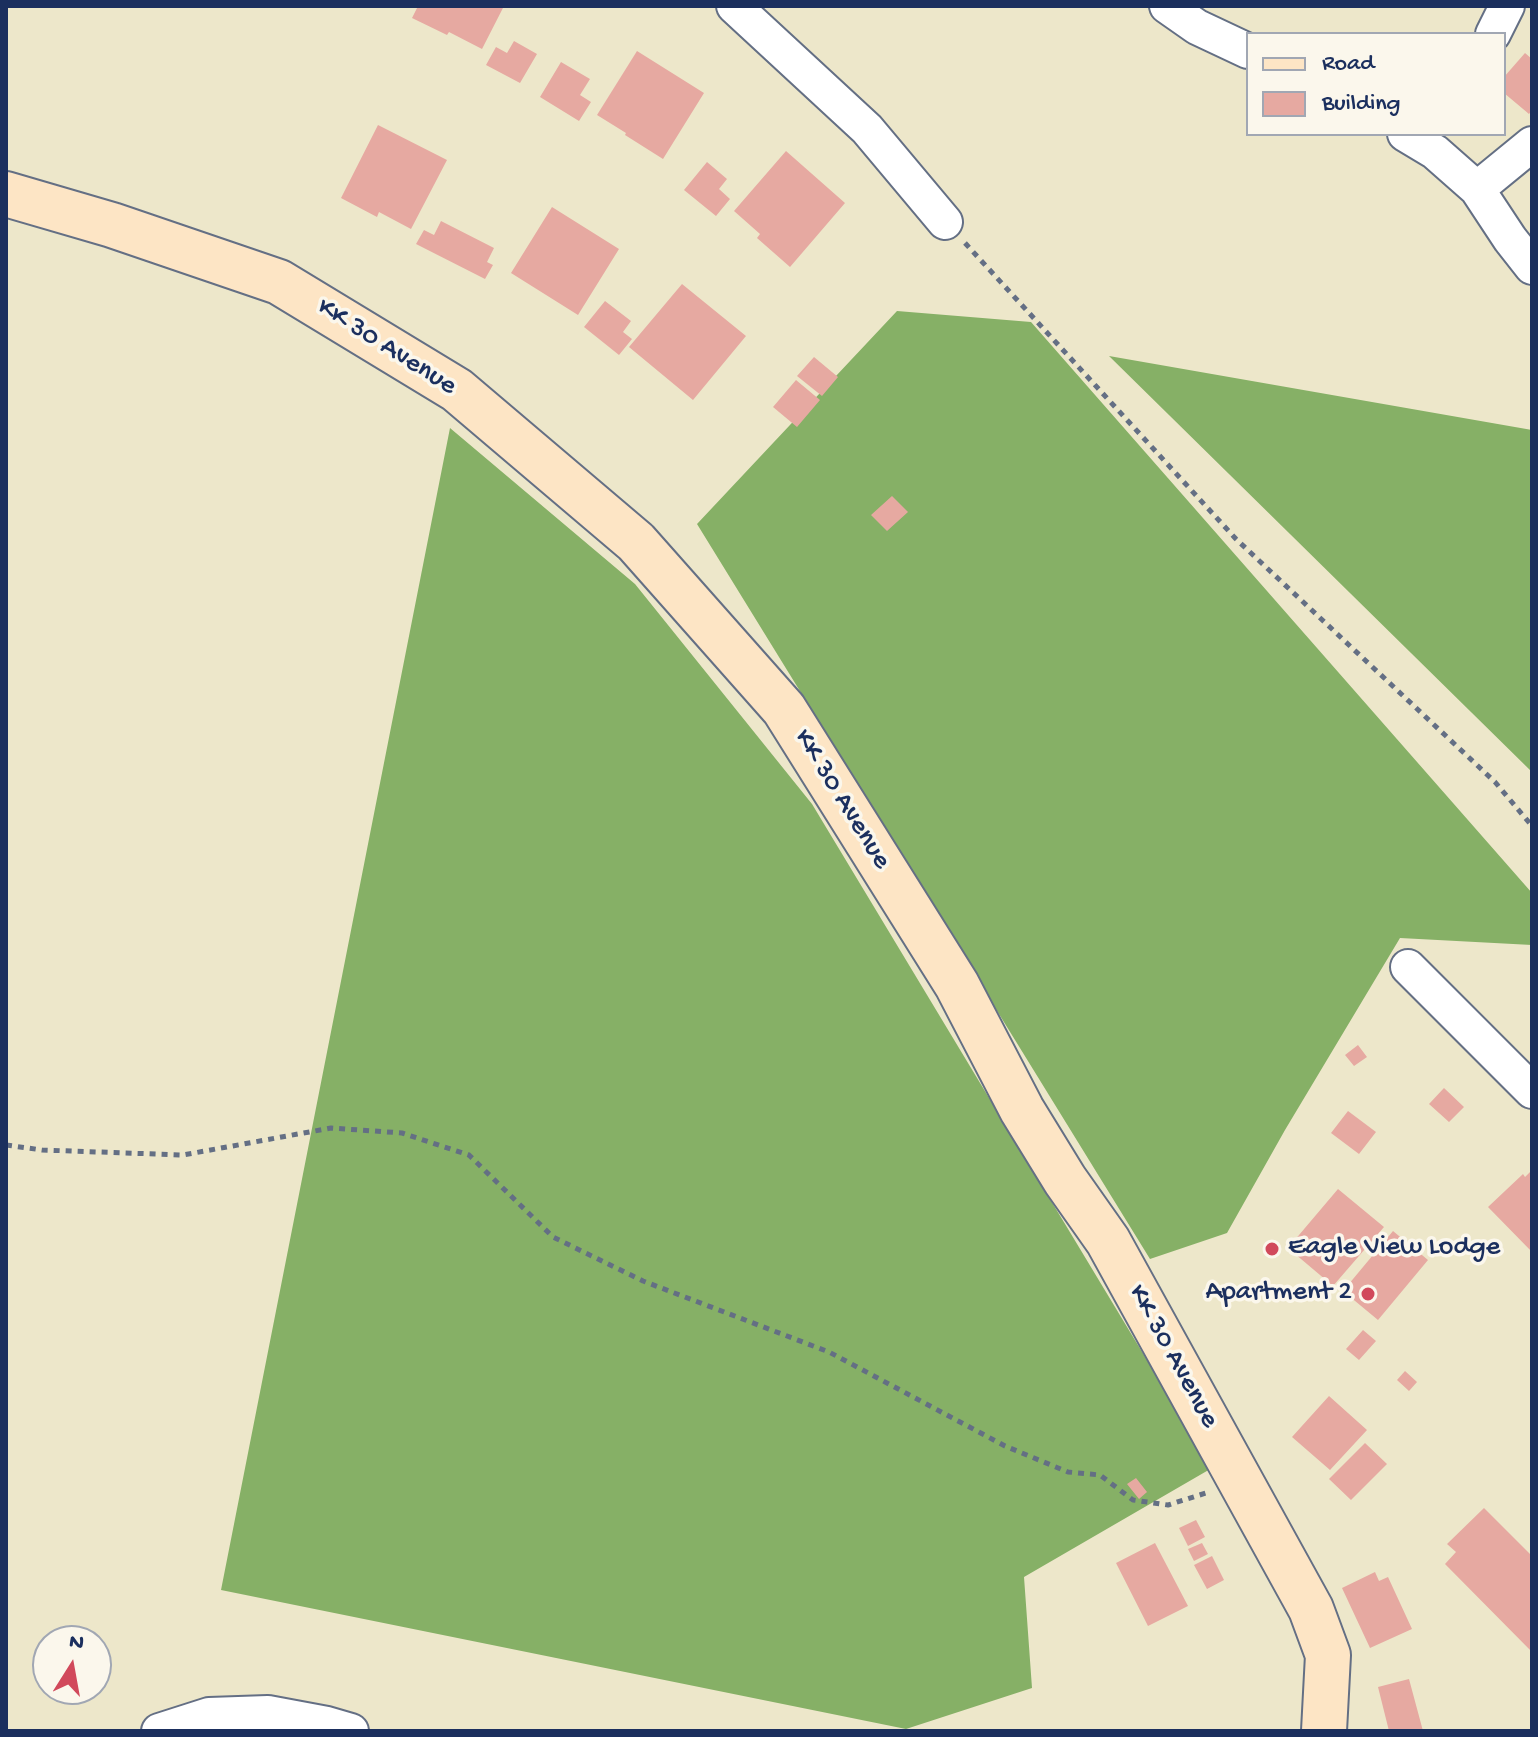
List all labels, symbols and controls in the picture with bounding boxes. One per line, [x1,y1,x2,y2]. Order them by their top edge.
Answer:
legend [1246,32,1506,136]
text: Road [1322,50,1374,79]
text: Building [1322,90,1400,119]
street label: KK 30 Avenue [310,292,462,404]
street label: KK 30 Avenue [785,724,897,876]
place label: Eagle View Lodge [1288,1232,1500,1266]
marker: Eagle View Lodge [1263,1240,1281,1258]
place label: Apartment 2 [1205,1277,1352,1311]
street label: KK 30 Avenue [1119,1279,1225,1435]
marker: Apartment 2 [1359,1285,1377,1303]
north arrow [32,1625,112,1705]
text: N [67,1629,86,1658]

